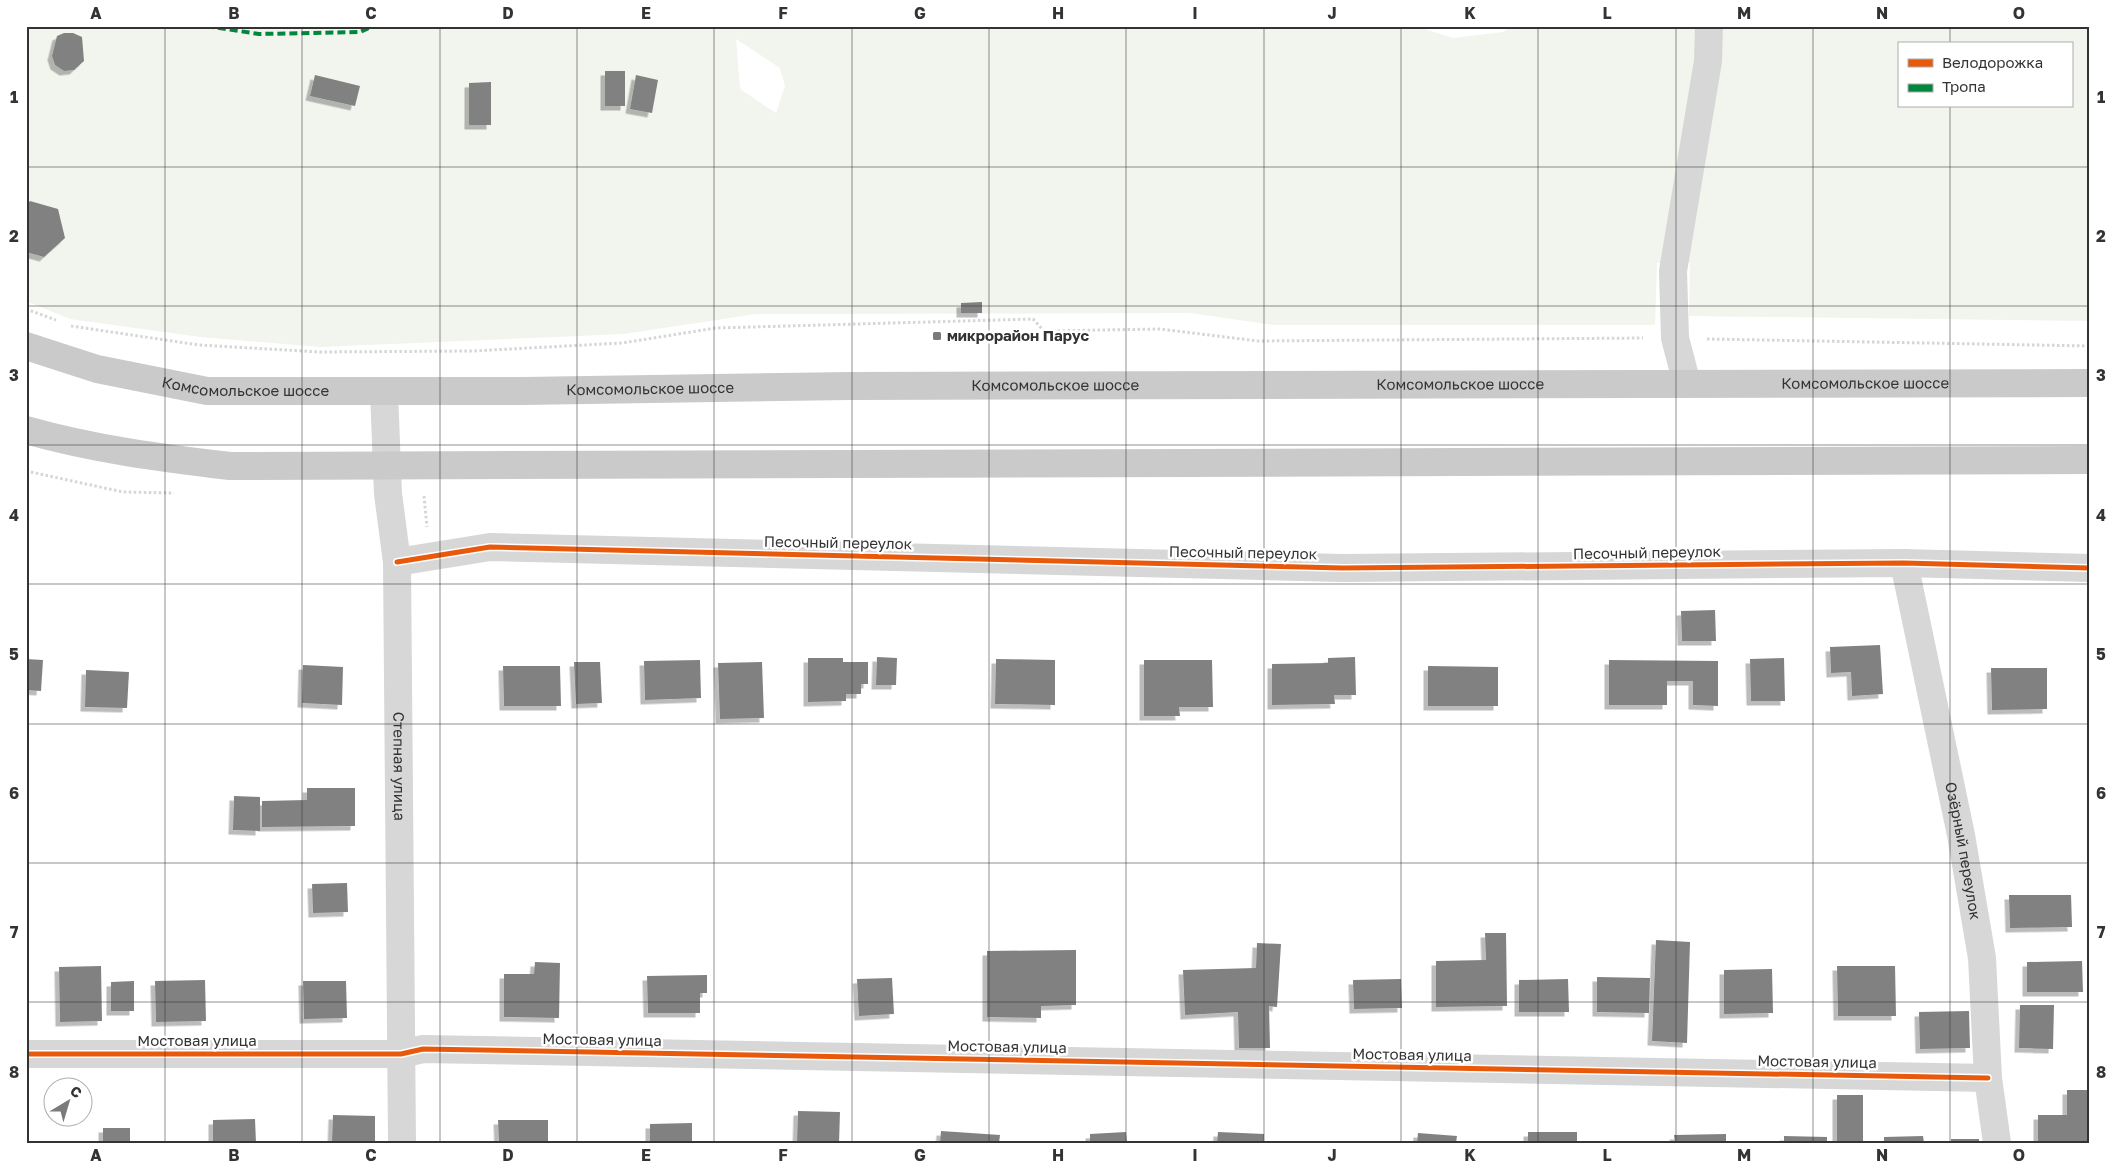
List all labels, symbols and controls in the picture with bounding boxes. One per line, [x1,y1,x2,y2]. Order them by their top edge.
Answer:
text: A [90,3,102,23]
text: B [228,3,240,23]
text: C [365,3,377,23]
text: D [502,3,514,23]
text: E [641,3,651,23]
text: F [778,3,788,23]
text: G [914,3,926,23]
text: H [1052,3,1064,23]
text: I [1192,3,1198,23]
text: J [1327,3,1337,23]
text: K [1464,3,1476,23]
text: L [1602,3,1612,23]
text: M [1737,3,1751,23]
text: N [1876,3,1888,23]
text: O [2013,3,2025,23]
legend [1898,42,2072,108]
text: Велодорожка [1942,53,2043,71]
text: Тропа [1942,77,1986,95]
text: 1 [10,87,18,107]
text: 1 [2097,87,2105,107]
text: 2 [9,226,19,246]
text: 2 [2096,226,2106,246]
place label: микрорайон Парус [947,326,1089,344]
marker: микрорайон Парус [931,330,943,342]
text: 3 [9,365,19,385]
text: 3 [2096,365,2106,385]
street label: Комсомольское шоссе [161,372,329,399]
street label: Комсомольское шоссе [1781,373,1949,392]
street label: Комсомольское шоссе [1376,374,1544,393]
street label: Комсомольское шоссе [971,375,1139,394]
street label: Комсомольское шоссе [566,378,735,398]
text: 4 [9,505,19,525]
text: 4 [2096,505,2106,525]
street label: Песочный переулок [764,532,913,552]
street label: Песочный переулок [1169,542,1318,562]
street label: Песочный переулок [1573,542,1722,562]
text: 5 [9,644,19,664]
text: 5 [2096,644,2106,664]
street label: Степная улица [390,712,409,821]
street label: Озёрный переулок [1942,780,1985,922]
text: 6 [9,783,19,803]
text: 6 [2096,783,2106,803]
text: 7 [10,922,19,942]
text: 7 [2097,922,2106,942]
street label: Мостовая улица [542,1029,662,1049]
street label: Мостовая улица [137,1031,257,1049]
street label: Мостовая улица [947,1036,1067,1056]
street label: Мостовая улица [1352,1044,1472,1064]
street label: Мостовая улица [1757,1051,1877,1071]
text: 8 [9,1062,19,1082]
text: 8 [2096,1062,2106,1082]
north arrow [42,1076,92,1126]
text: С [67,1082,86,1101]
text: A [90,1145,102,1165]
text: B [228,1145,240,1165]
text: C [365,1145,377,1165]
text: D [502,1145,514,1165]
text: E [641,1145,651,1165]
text: F [778,1145,788,1165]
text: G [914,1145,926,1165]
text: H [1052,1145,1064,1165]
text: I [1192,1145,1198,1165]
text: J [1327,1145,1337,1165]
text: K [1464,1145,1476,1165]
text: L [1602,1145,1612,1165]
text: M [1737,1145,1751,1165]
text: N [1876,1145,1888,1165]
text: O [2013,1145,2025,1165]

